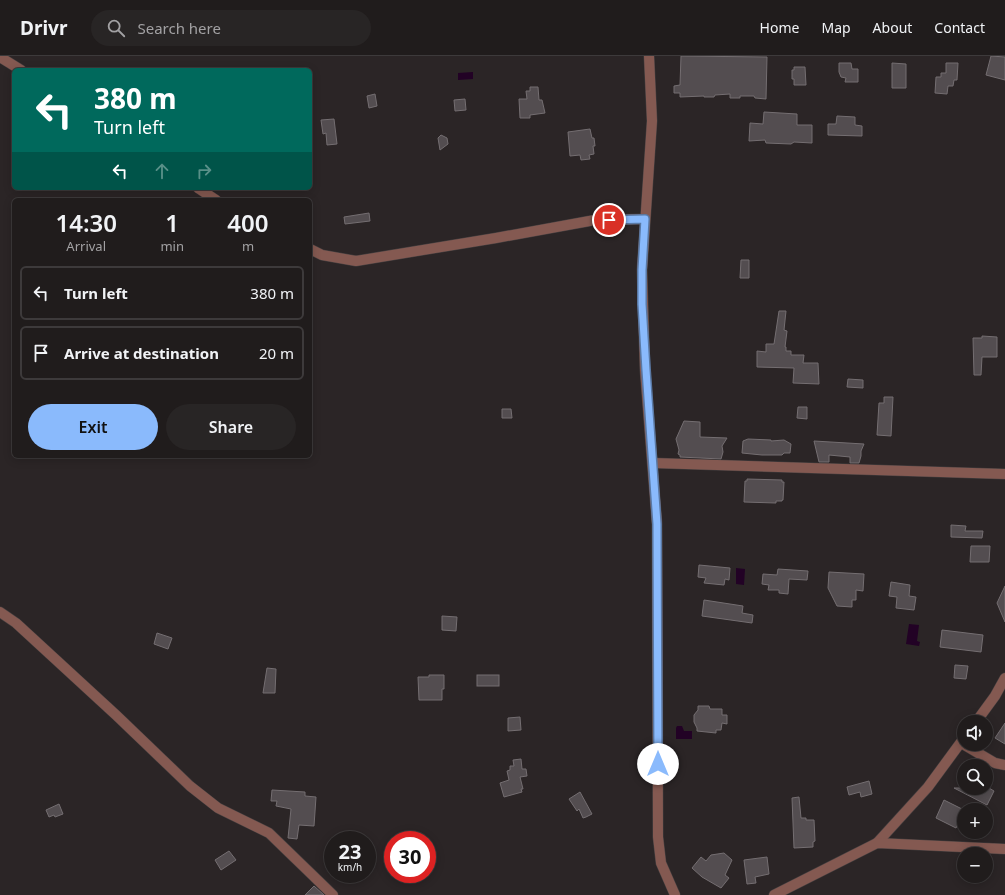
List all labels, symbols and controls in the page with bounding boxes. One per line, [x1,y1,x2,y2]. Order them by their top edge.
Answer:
search box [91,10,371,46]
text: Drivr [20,15,67,41]
icon: search [105,17,127,39]
text: Search here [137,18,221,38]
text: Home [760,18,799,37]
text: Map [821,18,851,37]
text: About [873,18,912,37]
text: Contact [934,18,985,37]
text: 380 m [94,79,177,117]
icon: left [28,84,80,136]
text: Turn left [94,115,165,139]
icon: left [109,160,131,182]
icon: ahead [151,160,173,182]
icon: right [193,160,215,182]
pin [592,203,626,237]
text: 14:30 [55,206,117,239]
text: 1 [165,206,179,239]
text: 400 [227,206,269,239]
icon: arrive [598,209,620,231]
text: Arrival [66,237,106,255]
text: min [160,237,184,255]
text: m [242,237,254,255]
icon: left [30,282,52,304]
text: Turn left [64,283,128,303]
text: 380 m [250,283,294,303]
icon: arrive [30,342,52,364]
text: Arrive at destination [64,343,219,363]
text: 20 m [259,343,294,363]
button: Exit [28,404,158,450]
button: Share [166,404,296,450]
map controls [957,715,993,883]
button: sound [957,715,993,751]
position arrow [637,743,679,785]
button: search [957,759,993,795]
button: + [957,803,993,839]
speed limit sign: 30 [384,831,436,883]
text: 23 [339,838,361,865]
button: − [957,847,993,883]
text: km/h [338,860,362,874]

